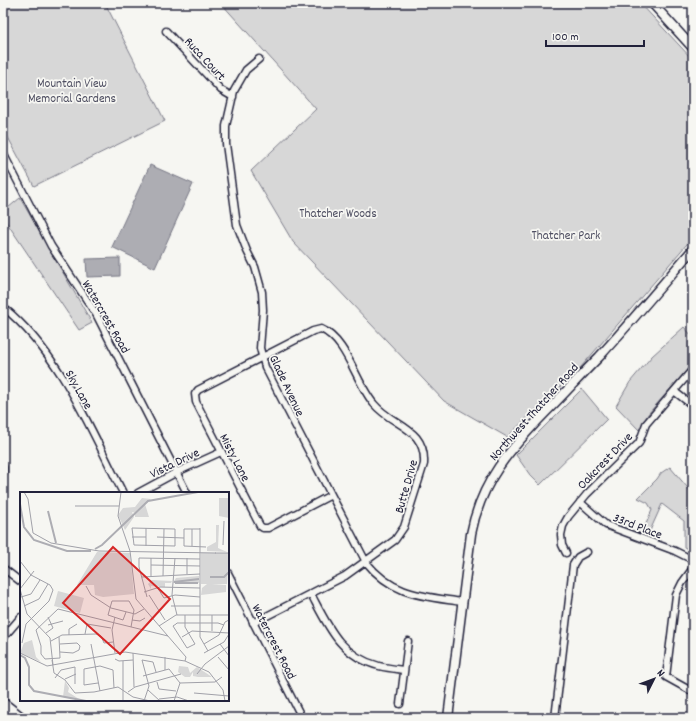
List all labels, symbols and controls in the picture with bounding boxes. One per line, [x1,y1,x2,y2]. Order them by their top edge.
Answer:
scale bar [546,22,644,48]
text: 100 m [552,29,579,46]
street label: Ruca Court [179,34,230,86]
park label: Mountain View Memorial Gardens [28,75,116,109]
park label: Thatcher Woods [299,205,377,224]
park label: Thatcher Park [532,227,600,246]
street label: Watercrest Road [76,277,134,358]
street label: Glade Avenue [263,352,308,420]
street label: Northwest Thatcher Road [486,359,584,466]
street label: Sky Lane [59,367,97,414]
street label: Oakcrest Drive [574,429,638,495]
street label: Misty Lane [214,431,254,486]
street label: Vista Drive [147,444,203,484]
street label: Butte Drive [391,457,424,516]
inset map [20,492,229,701]
street label: 33rd Place [610,509,665,546]
street label: Watercrest Road [246,601,300,683]
north arrow [634,659,674,699]
text: N [652,666,668,681]

